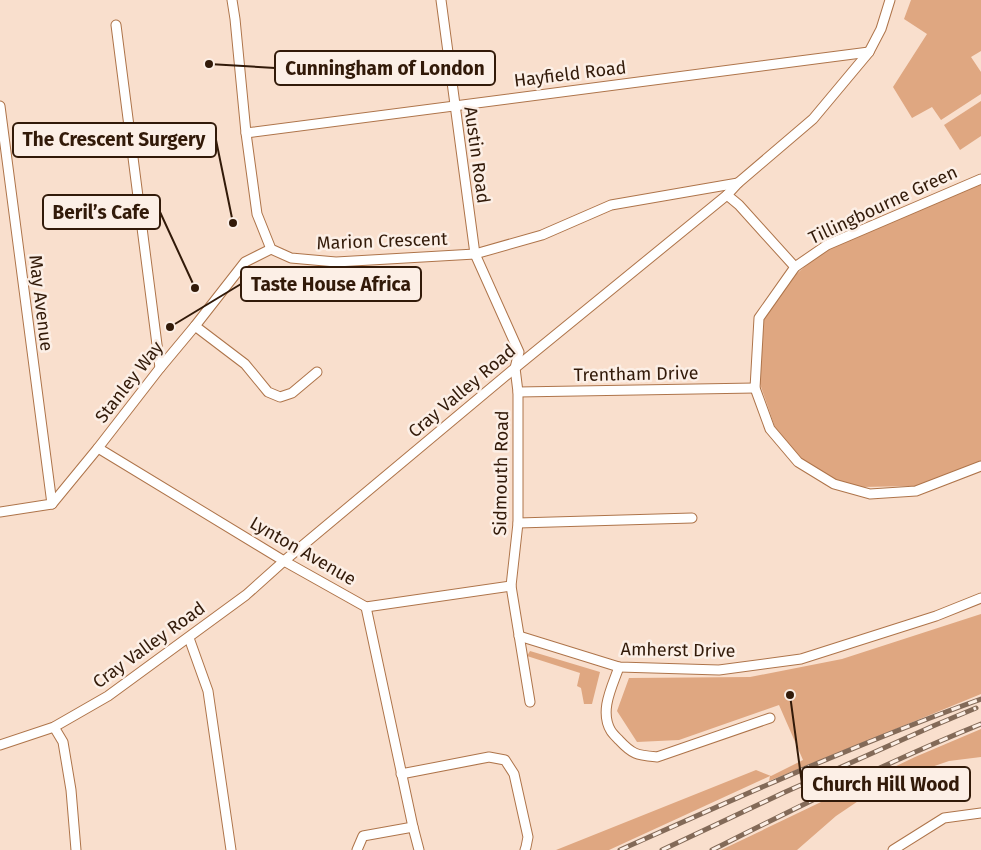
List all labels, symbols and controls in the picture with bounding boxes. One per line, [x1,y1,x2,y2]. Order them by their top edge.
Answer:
callout: Cunningham of London [275,51,495,85]
street label: Hayfield Road [513,56,627,92]
text: Cunningham of London [285,57,485,80]
street label: Austin Road [459,105,495,205]
callout: The Crescent Surgery [13,123,216,157]
text: The Crescent Surgery [23,128,206,151]
street label: Tillingbourne Green [805,161,961,249]
callout: Beril’s Cafe [43,195,160,229]
text: Beril’s Cafe [53,201,149,224]
street label: Marion Crescent [316,228,448,254]
street label: May Avenue [24,254,58,352]
callout: Taste House Africa [241,267,421,301]
text: Taste House Africa [251,273,411,296]
street label: Stanley Way [90,337,168,427]
street label: Cray Valley Road [404,340,520,442]
street label: Trentham Drive [573,362,699,386]
street label: Sidmouth Road [489,410,513,536]
street label: Lynton Avenue [246,512,360,590]
street label: Cray Valley Road [89,597,209,693]
street label: Amherst Drive [620,638,736,662]
callout: Church Hill Wood [802,767,970,801]
text: Church Hill Wood [812,773,960,796]

